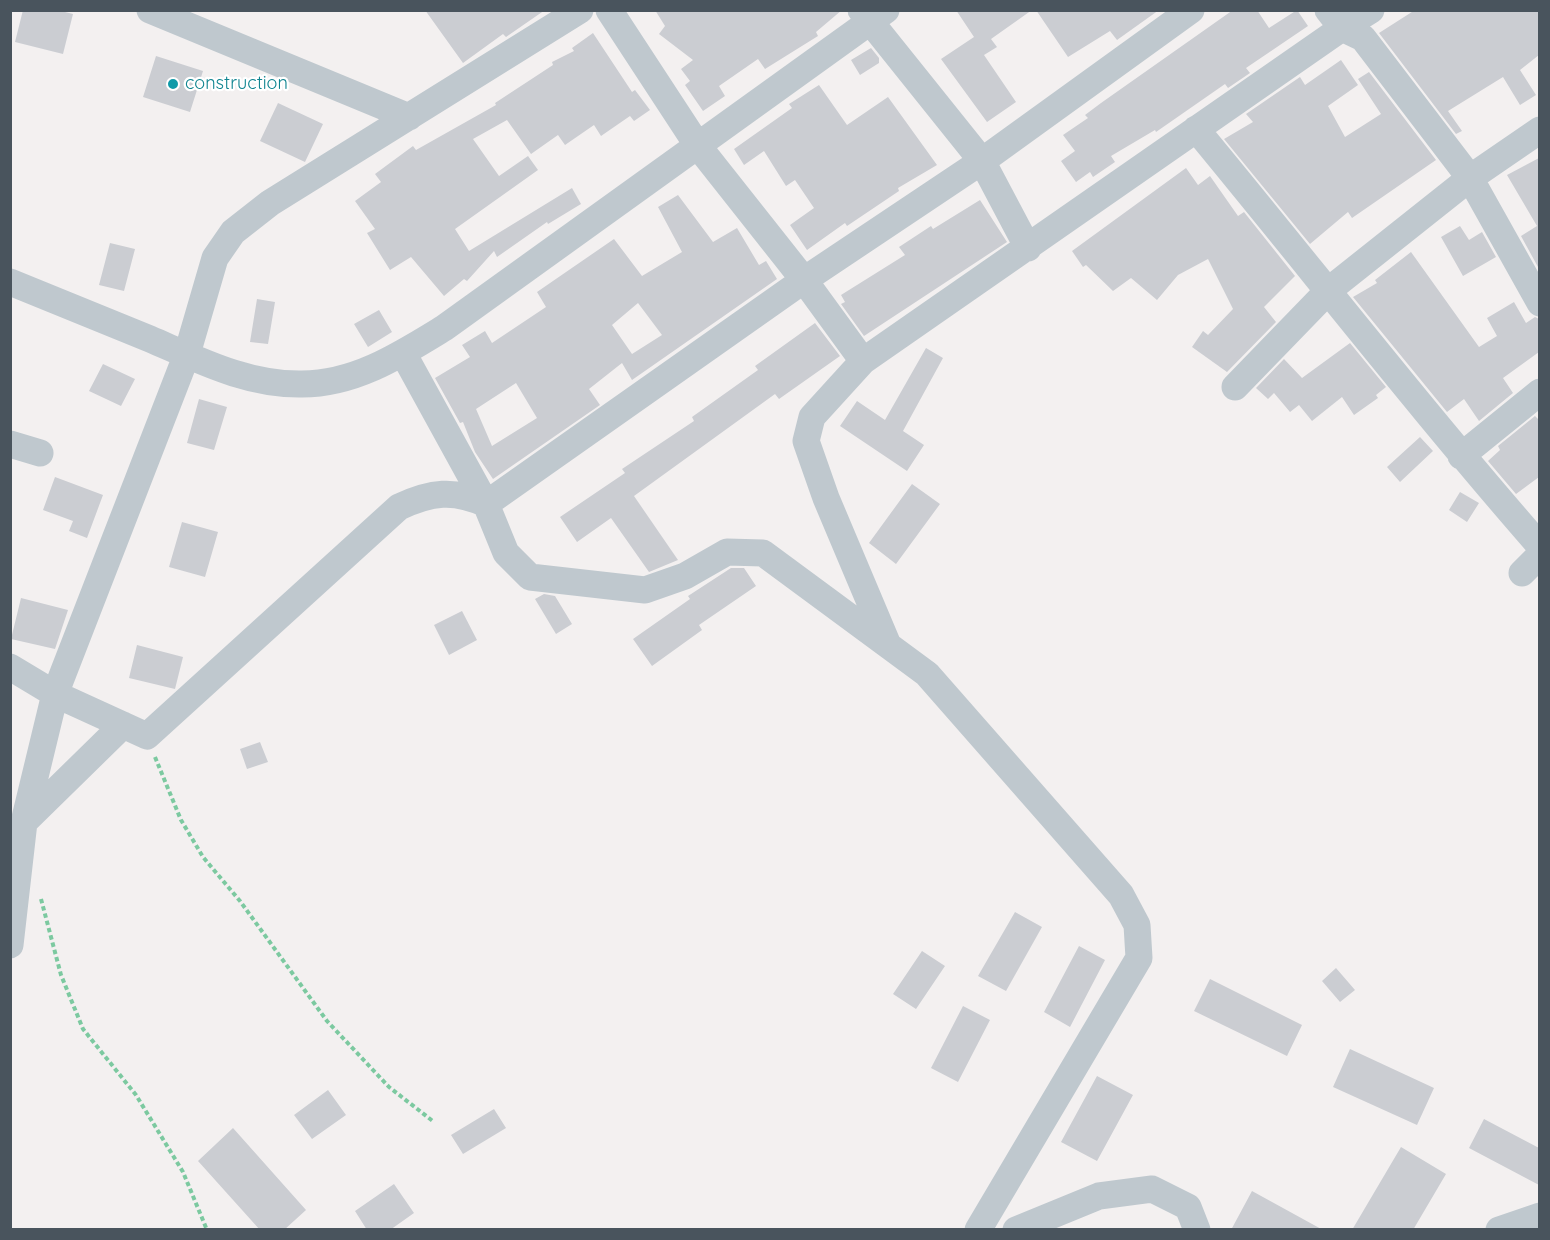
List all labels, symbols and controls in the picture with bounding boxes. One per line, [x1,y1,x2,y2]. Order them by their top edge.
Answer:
place label: construction [185,73,288,95]
marker: construction [166,77,180,91]

